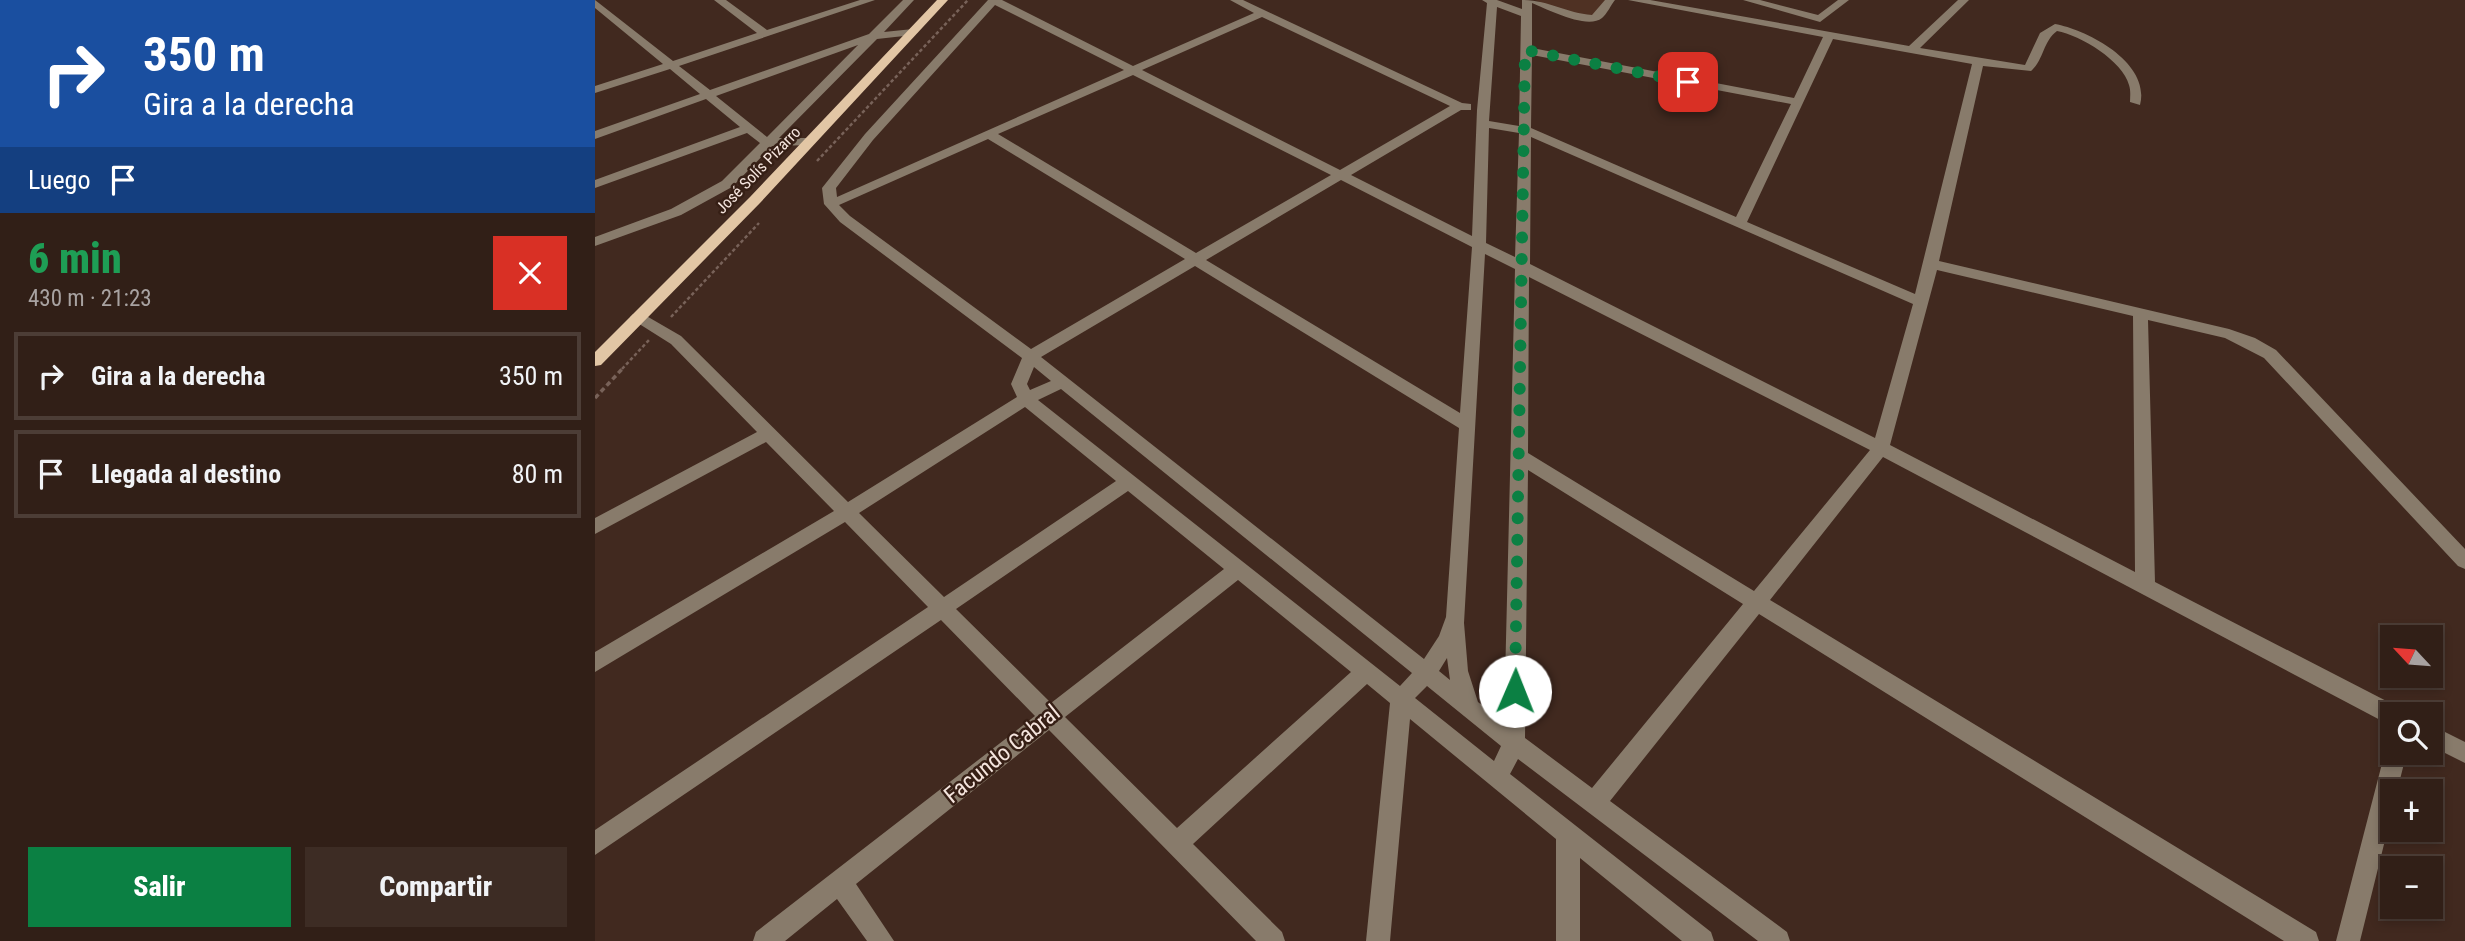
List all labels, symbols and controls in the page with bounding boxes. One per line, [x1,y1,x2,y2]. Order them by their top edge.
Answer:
text: 350 m [143,26,265,83]
icon: right [28,28,119,119]
pin [1658,52,1718,112]
icon: arrive [1669,63,1707,101]
text: Gira a la derecha [143,85,355,123]
street label: José Solís Pizarro [712,122,804,218]
icon: arrive [104,161,142,199]
text: Luego [28,165,90,195]
text: 6 min [28,234,122,283]
button: close [493,236,567,310]
text: 430 m · 21:23 [28,285,152,312]
icon: right [32,357,70,395]
text: Gira a la derecha [91,361,265,391]
text: 350 m [499,361,563,391]
icon: arrive [32,455,70,493]
text: Llegada al destino [91,459,281,489]
text: 80 m [512,459,563,489]
north arrow [2380,625,2443,688]
map controls [2380,625,2443,919]
position arrow [1478,654,1552,728]
street label: Facundo Cabral [939,699,1065,809]
button: search [2380,702,2443,765]
button: + [2380,779,2443,842]
button: Salir [28,847,291,927]
button: Compartir [305,847,567,927]
button: − [2380,856,2443,919]

